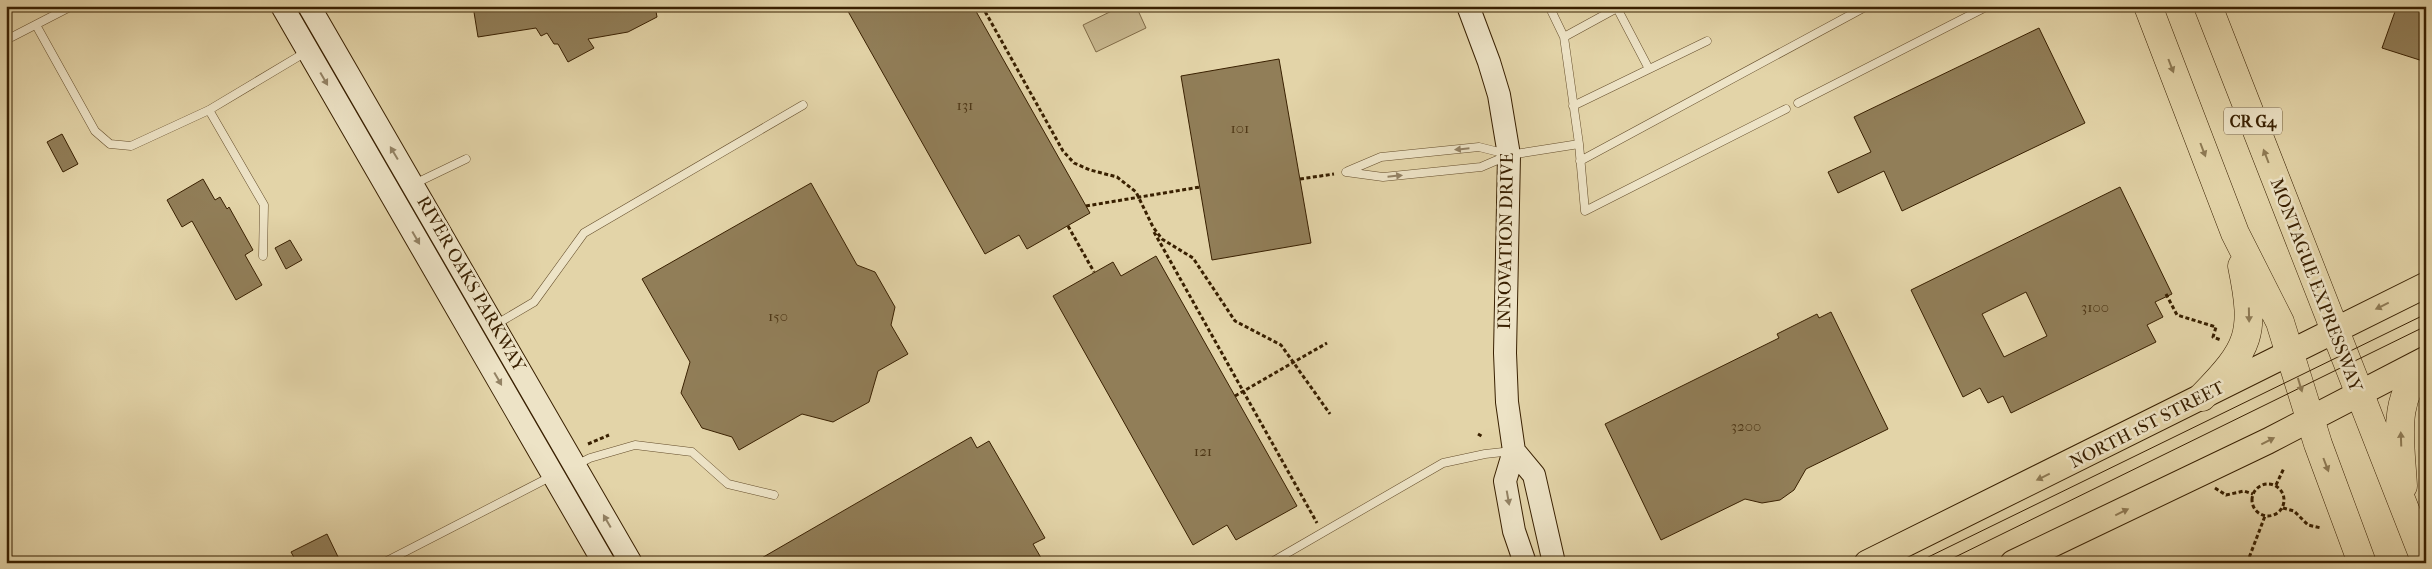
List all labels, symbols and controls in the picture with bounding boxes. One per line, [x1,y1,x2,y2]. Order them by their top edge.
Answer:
one-way arrow [2168,58,2175,73]
one-way arrow [319,72,328,86]
house number: 131 [957,96,973,114]
road number: CR G4 [2224,108,2282,134]
house number: 101 [1231,119,1249,137]
one-way arrow [2200,143,2208,157]
one-way arrow [1453,145,1469,153]
one-way arrow [389,146,398,159]
one-way arrow [2262,148,2269,163]
street label: INNOVATION DRIVE [1494,152,1518,330]
one-way arrow [1387,172,1403,180]
street label: MONTAGUE EXPRESSWAY [2266,175,2367,395]
street label: RIVER OAKS PARKWAY [412,193,530,376]
one-way arrow [412,232,421,245]
house number: 3100 [2081,298,2109,316]
one-way arrow [2375,302,2389,310]
house number: 150 [768,307,788,325]
one-way arrow [2245,307,2253,323]
one-way arrow [494,371,502,386]
street label: NORTH 1ST STREET [2066,377,2229,473]
one-way arrow [2296,378,2304,393]
house number: 3200 [1731,417,1761,435]
one-way arrow [2397,431,2405,447]
one-way arrow [2260,437,2275,445]
house number: 121 [1194,442,1212,460]
one-way arrow [2323,457,2330,472]
one-way arrow [2036,473,2050,481]
one-way arrow [1505,490,1513,506]
one-way arrow [2114,508,2129,516]
one-way arrow [603,513,611,528]

